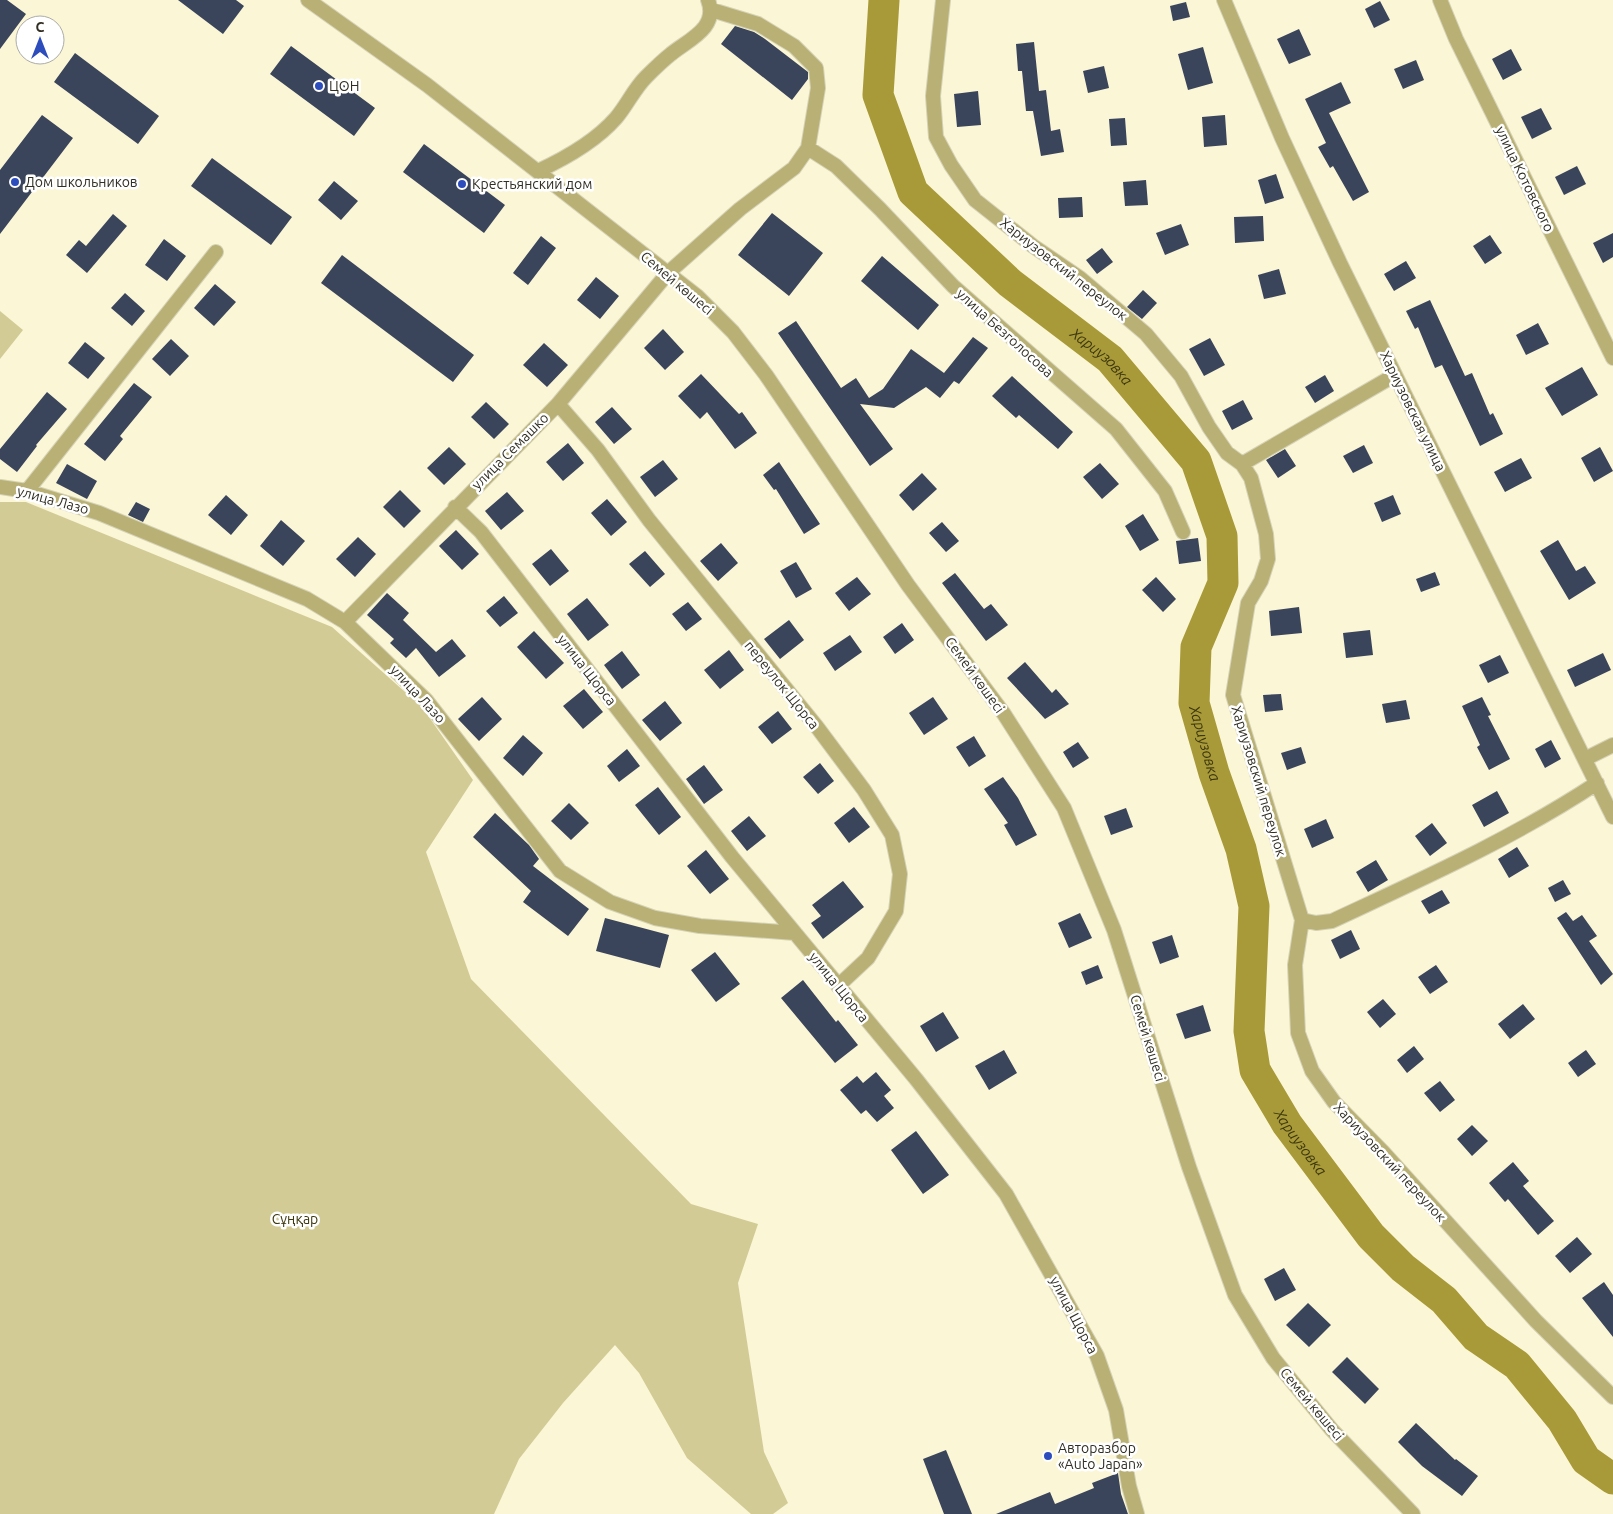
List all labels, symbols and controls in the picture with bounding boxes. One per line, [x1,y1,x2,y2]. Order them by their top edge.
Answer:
north arrow [15,15,65,65]
text: С [36,19,45,35]
place label: ЦОН [329,78,359,94]
marker: ЦОН [313,80,325,92]
street label: улица Котовского [1492,124,1558,234]
place label: Дом школьников [25,174,138,190]
marker: Дом школьников [9,176,21,188]
place label: Крестьянский дом [472,176,592,192]
marker: Крестьянский дом [456,178,468,190]
street label: Хариузовский переулок [997,214,1131,324]
street label: Семей көшесі [637,248,717,318]
street label: улица Безголосова [953,285,1057,381]
water label: Хариузовка [1067,323,1136,388]
street label: Хариузовская улица [1377,348,1449,474]
street label: улица Семашко [468,409,552,493]
street label: улица Лазо [16,483,90,517]
street label: улица Щорса [554,631,620,709]
street label: Семей көшесі [942,634,1008,716]
street label: переулок Щорса [742,638,822,732]
street label: улица Лазо [387,662,449,726]
water label: Хариузовка [1186,703,1225,783]
street label: Хариузовский переулок [1228,704,1290,858]
street label: улица Щорса [806,949,872,1025]
street label: Семей көшесі [1127,993,1169,1083]
street label: Хариузовский переулок [1331,1099,1449,1225]
water label: Хариузовка [1271,1105,1331,1178]
park label: Сұңқар [272,1211,318,1227]
street label: улица Щорса [1047,1274,1101,1356]
street label: Семей көшесі [1277,1364,1347,1444]
place label: Авторазбор «Auto Japan» [1058,1440,1143,1472]
marker: Авторазбор «Auto Japan» [1042,1450,1054,1462]

